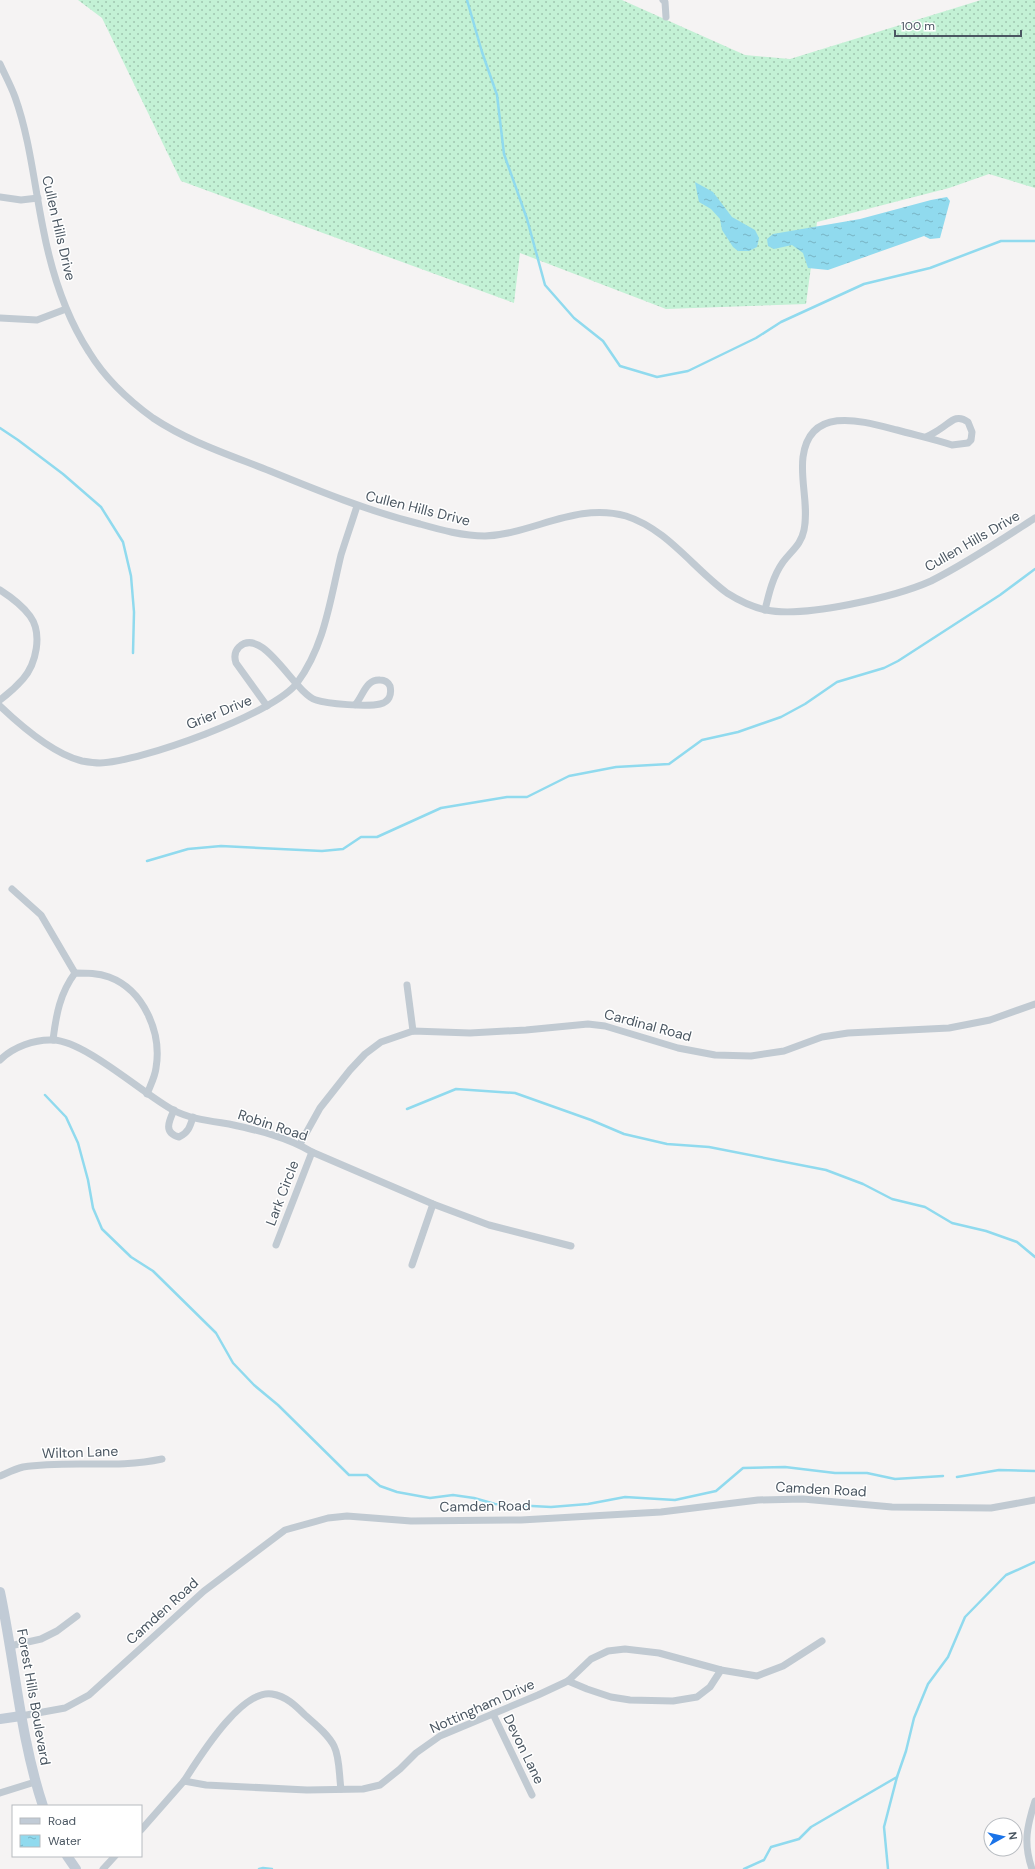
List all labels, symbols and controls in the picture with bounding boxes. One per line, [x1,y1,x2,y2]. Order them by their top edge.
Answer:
scale bar [895,12,1021,38]
text: 100 m [901,18,935,34]
street label: Cullen Hills Drive [38,174,80,282]
street label: Cullen Hills Drive [364,486,472,530]
street label: Cullen Hills Drive [921,506,1023,576]
street label: Grier Drive [184,691,254,733]
street label: Cardinal Road [602,1005,694,1045]
street label: Robin Road [236,1105,310,1145]
street label: Lark Circle [261,1158,303,1228]
street label: Wilton Lane [42,1442,119,1462]
street label: Camden Road [775,1478,867,1500]
street label: Camden Road [439,1496,531,1516]
street label: Camden Road [122,1574,202,1648]
street label: Forest Hills Boulevard [13,1627,55,1767]
street label: Nottingham Drive [427,1675,537,1737]
street label: Devon Lane [499,1711,549,1787]
legend [12,1805,142,1857]
text: Road [48,1813,76,1829]
north arrow [983,1817,1023,1857]
text: N [1005,1831,1020,1841]
text: Water [48,1833,82,1849]

